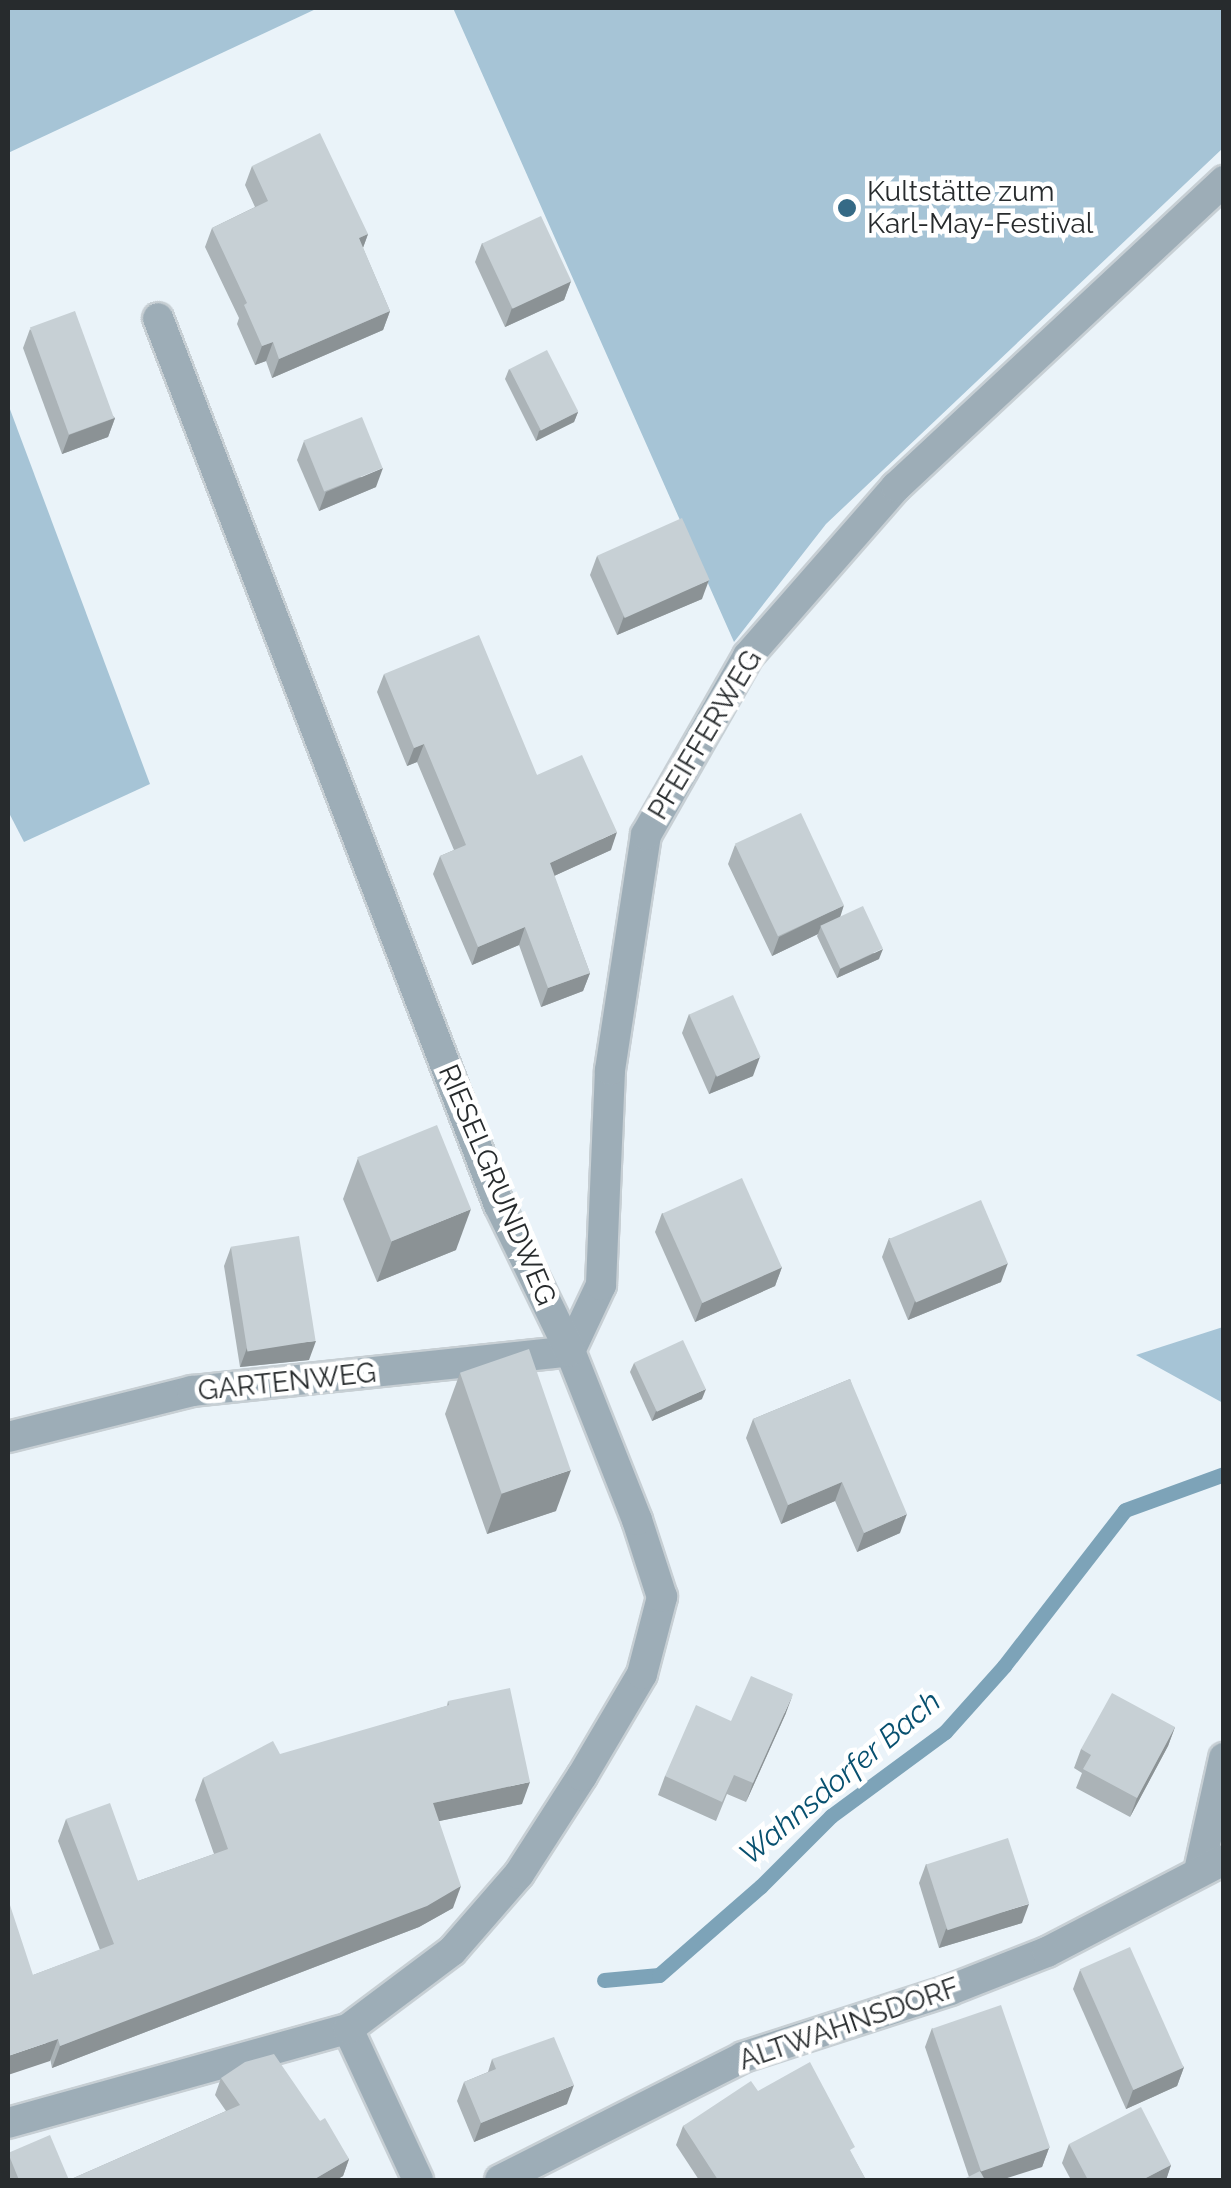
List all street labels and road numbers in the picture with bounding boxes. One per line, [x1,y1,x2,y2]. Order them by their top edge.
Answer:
street label: PFEIFFERWEG [641,644,769,826]
street label: RIESELGRUNDWEG [431,1060,563,1310]
street label: GARTENWEG [196,1356,378,1408]
street label: ALTWAHNSDORF [734,1971,964,2077]

